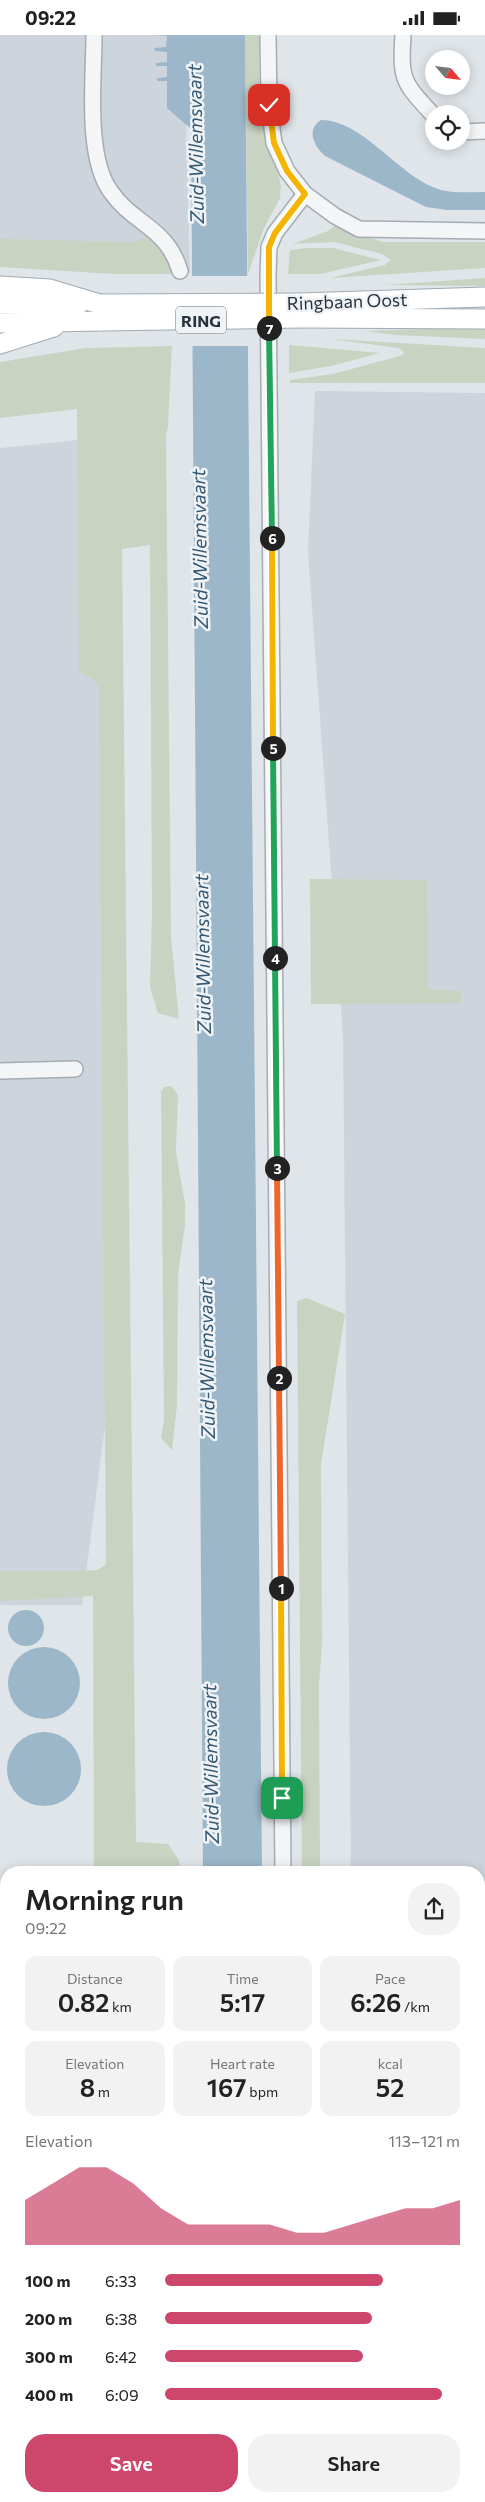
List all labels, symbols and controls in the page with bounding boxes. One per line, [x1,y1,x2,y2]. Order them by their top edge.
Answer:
text: 09:22 [25,6,76,29]
north arrow [425,50,470,95]
map controls [425,50,470,150]
water label: Zuid-Willemsvaart [182,63,208,225]
pin [248,84,290,126]
icon: check [255,91,283,119]
button: locate [425,105,470,150]
street label: Ringbaan Oost [286,288,408,314]
road number: RING [176,307,226,333]
pin: 7 [256,315,282,341]
text: 7 [266,320,273,337]
water label: Zuid-Willemsvaart [186,468,212,630]
pin: 6 [260,525,284,551]
text: 6 [268,530,277,547]
pin: 5 [260,735,286,761]
text: 5 [269,740,278,757]
water label: Zuid-Willemsvaart [189,873,215,1035]
pin: 4 [262,945,288,971]
text: 4 [271,950,280,967]
pin: 3 [264,1155,290,1181]
text: 3 [273,1160,282,1177]
water label: Zuid-Willemsvaart [193,1278,219,1440]
pin: 2 [266,1365,292,1391]
text: 2 [276,1370,283,1387]
pin: 1 [268,1575,294,1601]
text: 1 [278,1580,285,1597]
water label: Zuid-Willemsvaart [197,1683,223,1845]
pin [261,1777,303,1819]
icon: arrive [268,1784,296,1812]
text: Morning run [25,1882,184,1916]
button: share [408,1883,460,1935]
text: 09:22 [25,1918,67,1937]
text: Distance [67,1970,123,1987]
text: Time [226,1970,259,1987]
text: Pace [375,1970,405,1987]
text: 0.82 [58,1987,109,2017]
text: 5:17 [220,1987,265,2017]
text: 6:26 [350,1987,401,2017]
text: km [109,1998,132,2015]
text: /km [401,1998,430,2015]
text: Elevation [65,2055,124,2072]
text: Heart rate [210,2055,275,2072]
text: kcal [378,2055,403,2072]
text: 8 [80,2072,95,2102]
text: 167 [207,2072,247,2102]
text: 52 [376,2072,404,2102]
text: m [95,2083,110,2100]
text: bpm [247,2083,278,2100]
text: Elevation [25,2131,93,2150]
text: 113–121 m [388,2131,460,2150]
text: 100 m [25,2271,71,2290]
text: 6:33 [105,2271,137,2290]
text: 200 m [25,2309,72,2328]
text: 6:38 [105,2309,137,2328]
text: 300 m [25,2347,73,2366]
text: 6:42 [105,2347,137,2366]
text: 400 m [25,2385,73,2404]
text: 6:09 [105,2385,139,2404]
button: Save [25,2434,238,2492]
button: Share [248,2434,460,2492]

